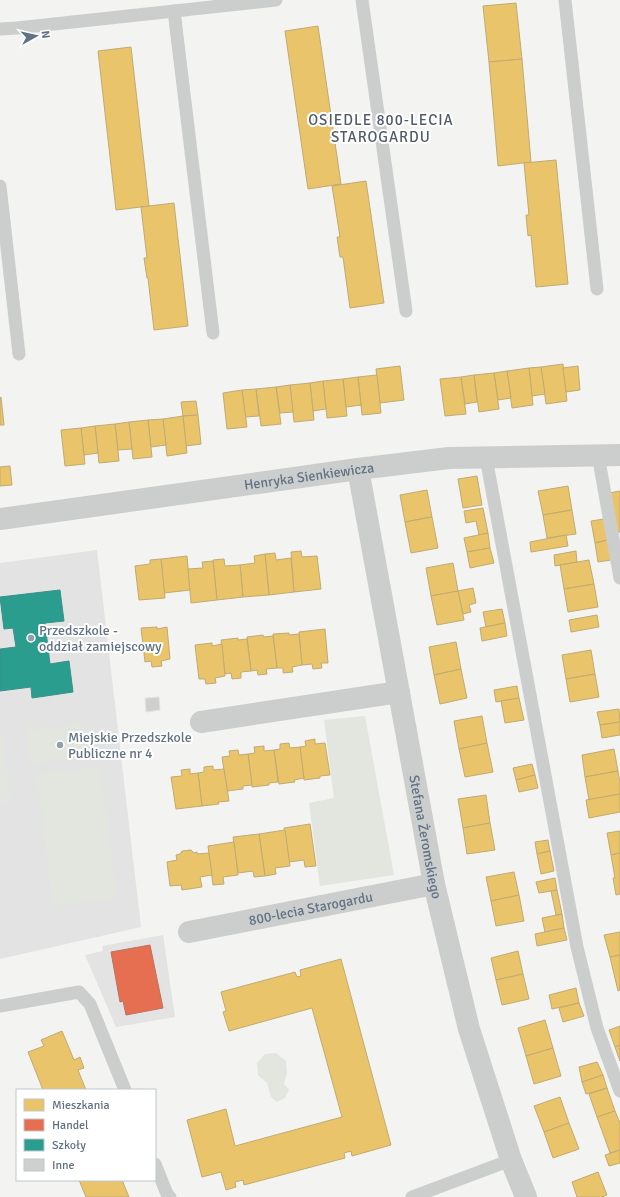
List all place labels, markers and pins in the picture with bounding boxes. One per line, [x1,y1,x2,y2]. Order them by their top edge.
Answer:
place label: Przedszkole - oddział zamiejscowy [39,622,162,655]
marker: Przedszkole - oddział zamiejscowy [26,633,36,643]
place label: Miejskie Przedszkole Publiczne nr 4 [68,729,192,762]
marker: Miejskie Przedszkole Publiczne nr 4 [55,740,65,750]

